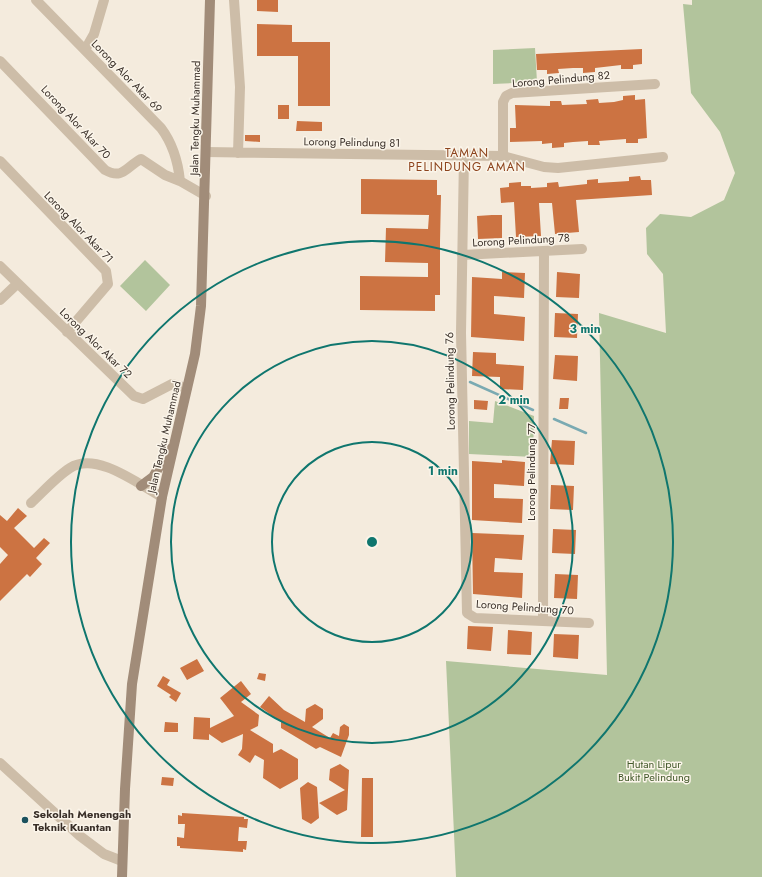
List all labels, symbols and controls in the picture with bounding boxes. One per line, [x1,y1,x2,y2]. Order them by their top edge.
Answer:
street label: Lorong Alor Akar 69 [88,36,166,116]
street label: Jalan Tengku Muhammad [186,60,204,178]
street label: Lorong Pelindung 82 [511,67,611,91]
street label: Lorong Alor Akar 70 [38,82,115,163]
street label: Lorong Pelindung 81 [303,133,401,151]
district label: TAMAN PELINDUNG AMAN [408,144,526,176]
street label: Lorong Alor Akar 71 [41,188,117,266]
street label: Lorong Pelindung 78 [472,229,570,251]
street label: Lorong Alor Akar 72 [56,304,136,382]
text: 3 min [569,320,601,338]
street label: Lorong Pelindung 76 [441,332,459,430]
street label: Jalan Tengku Muhammad [143,379,185,497]
text: 2 min [498,391,530,409]
street label: Lorong Pelindung 77 [523,423,539,521]
text: 1 min [428,462,458,480]
centre of rings [365,535,379,549]
street label: Lorong Pelindung 70 [475,596,575,618]
park label: Hutan Lipur Bukit Pelindung [618,756,690,785]
place label: Sekolah Menengah Teknik Kuantan [33,806,131,835]
marker: Sekolah Menengah Teknik Kuantan [20,815,30,825]

